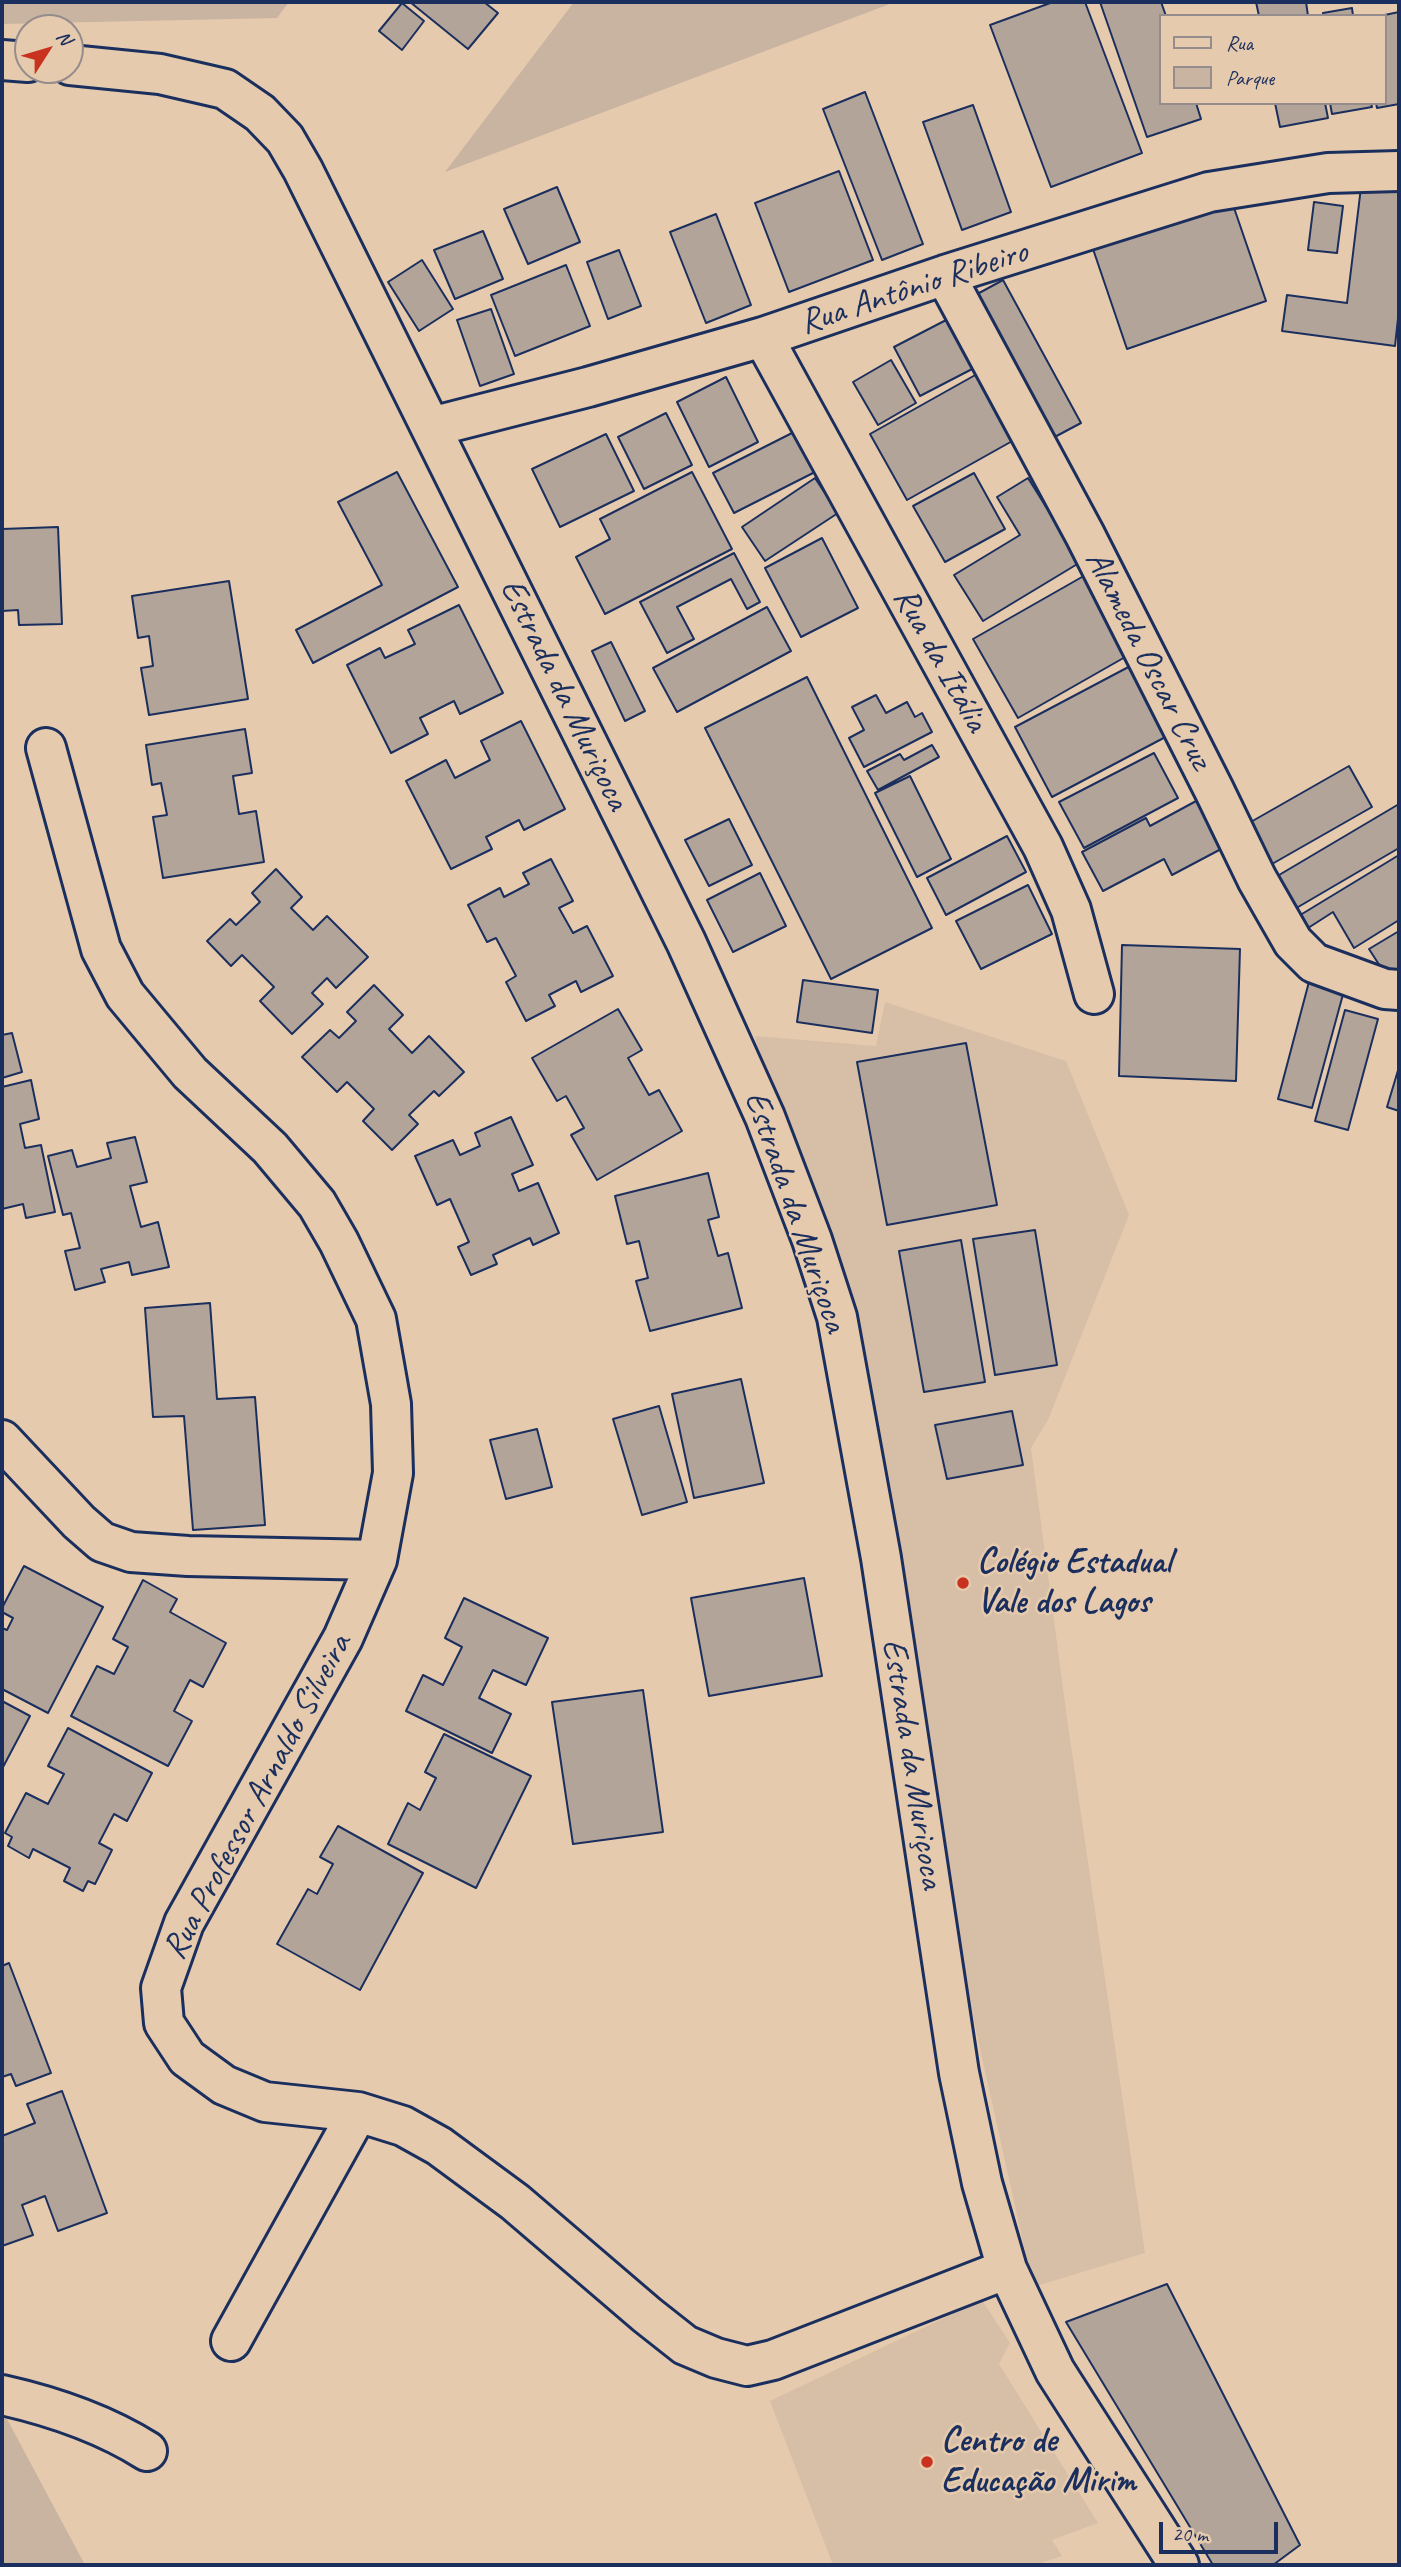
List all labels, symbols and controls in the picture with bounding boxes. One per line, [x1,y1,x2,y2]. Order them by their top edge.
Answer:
north arrow [14,14,84,84]
legend [1160,14,1387,105]
text: N [51,26,77,49]
text: Rua [1226,30,1253,56]
text: Parque [1226,65,1274,91]
street label: Rua Antônio Ribeiro [795,231,1033,345]
street label: Alameda Oscar Cruz [1075,544,1221,776]
street label: Estrada da Muriçoca [490,573,638,817]
street label: Rua da Itália [883,581,997,739]
street label: Estrada da Muriçoca [734,1086,856,1338]
place label: Colégio Estadual Vale dos Lagos [977,1542,1171,1624]
marker: Colégio Estadual Vale dos Lagos [955,1575,971,1591]
street label: Rua Professor Arnaldo Silveira [154,1627,362,1967]
street label: Estrada da Muriçoca [872,1636,952,1892]
place label: Centro de Educação Mirim [941,2421,1136,2503]
marker: Centro de Educação Mirim [919,2454,935,2470]
scale bar [1163,2508,1282,2552]
text: 20 m [1172,2521,1208,2547]

